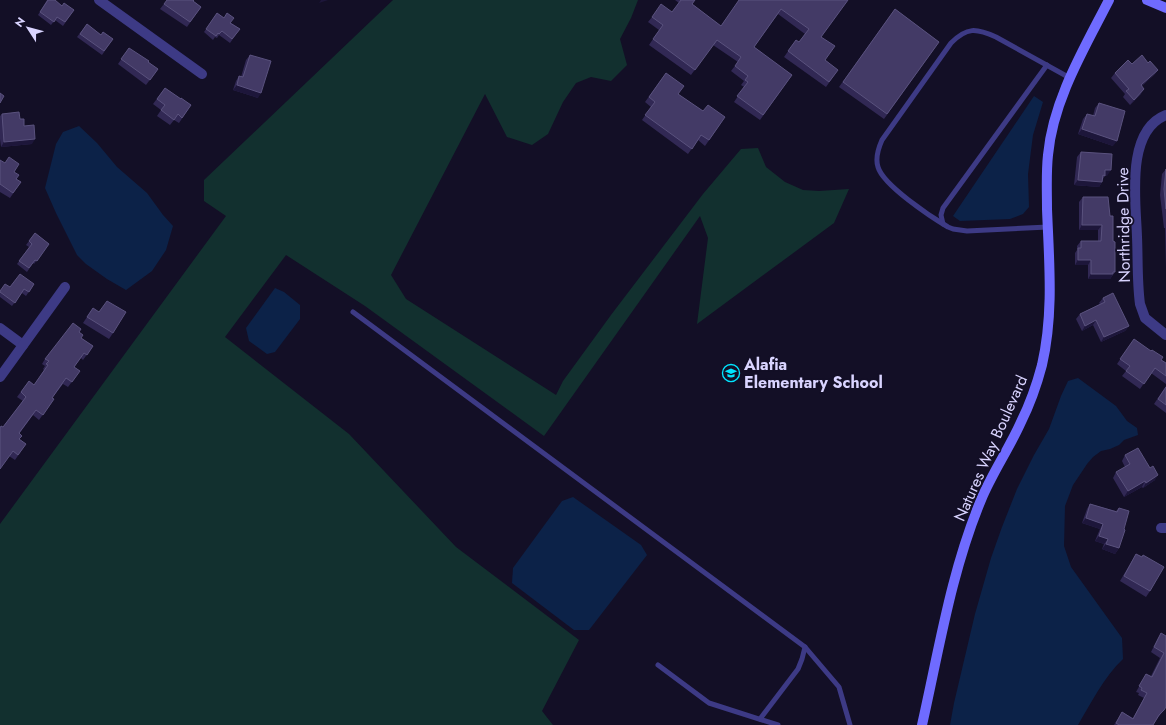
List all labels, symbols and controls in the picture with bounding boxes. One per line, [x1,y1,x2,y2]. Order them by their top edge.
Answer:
north arrow [8,8,48,48]
text: N [11,14,29,30]
street label: Northridge Drive [1111,167,1136,283]
place label: Alafia Elementary School [743,353,883,394]
school or university icon: Alafia Elementary School [721,363,741,383]
street label: Natures Way Boulevard [948,371,1033,525]

